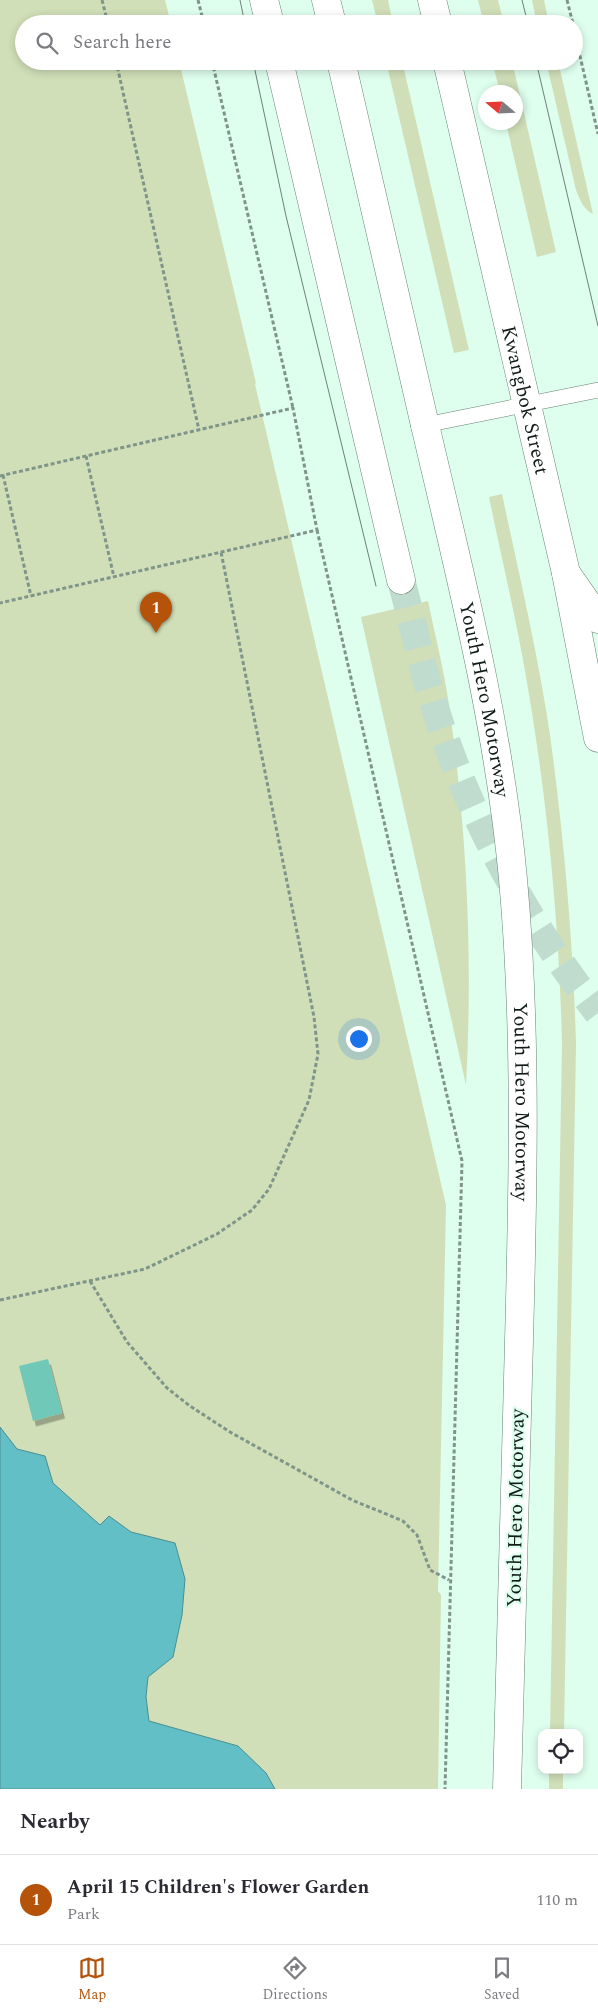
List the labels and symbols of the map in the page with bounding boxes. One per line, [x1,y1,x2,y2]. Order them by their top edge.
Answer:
north arrow [478,85,523,130]
street label: Kwangbok Street [493,323,557,478]
pin: 1 [140,592,172,633]
street label: Youth Hero Motorway [451,599,517,801]
street label: Youth Hero Motorway [505,1002,537,1203]
your location [346,1026,372,1052]
street label: Youth Hero Motorway [499,1407,533,1607]

